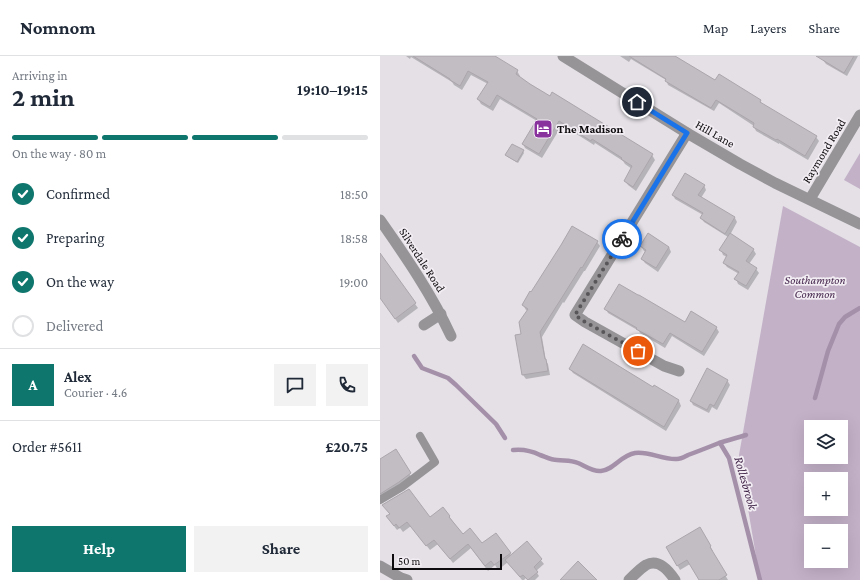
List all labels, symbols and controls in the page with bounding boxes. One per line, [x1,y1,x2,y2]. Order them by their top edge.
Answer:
text: Nomnom [20,17,96,38]
text: Map [703,20,728,36]
text: Layers [750,20,787,36]
text: Share [809,20,840,36]
text: Arriving in [12,68,68,83]
text: 19:10–19:15 [297,82,368,98]
text: 2 min [12,83,75,112]
pin [620,85,654,119]
icon: home [626,91,648,113]
street label: Raymond Road [799,116,849,186]
street label: Hill Lane [693,117,737,151]
hotel icon: The Madison [532,118,554,140]
place label: The Madison [557,122,623,136]
text: On the way · 80 m [12,146,106,161]
icon: check [12,183,34,205]
text: Confirmed [46,186,110,202]
text: 18:50 [340,187,368,202]
courier [602,219,642,259]
street label: Silverdale Road [396,225,448,295]
icon: check [12,227,34,249]
icon: bike [611,228,633,250]
text: Preparing [46,230,105,246]
text: 18:58 [341,231,368,246]
icon: check [12,271,34,293]
park label: Southampton Common [785,273,845,301]
text: On the way [46,274,114,290]
text: 19:00 [339,275,368,290]
text: Delivered [46,318,103,334]
pin [621,334,655,368]
icon: bag [627,340,649,362]
button: chat [274,364,316,406]
button: phone [326,364,368,406]
text: Alex [64,369,92,385]
text: A [29,377,37,393]
text: Courier · 4.6 [64,385,127,400]
map controls [804,420,848,568]
button: layers [804,420,848,464]
text: Order #5611 [12,439,82,455]
text: £20.75 [326,439,368,455]
water label: Rollesbrook [731,455,761,513]
button: + [804,472,848,516]
button: − [804,524,848,568]
button: Help [12,526,186,572]
button: Share [194,526,368,572]
scale bar [392,552,502,571]
text: 50 m [398,555,420,567]

